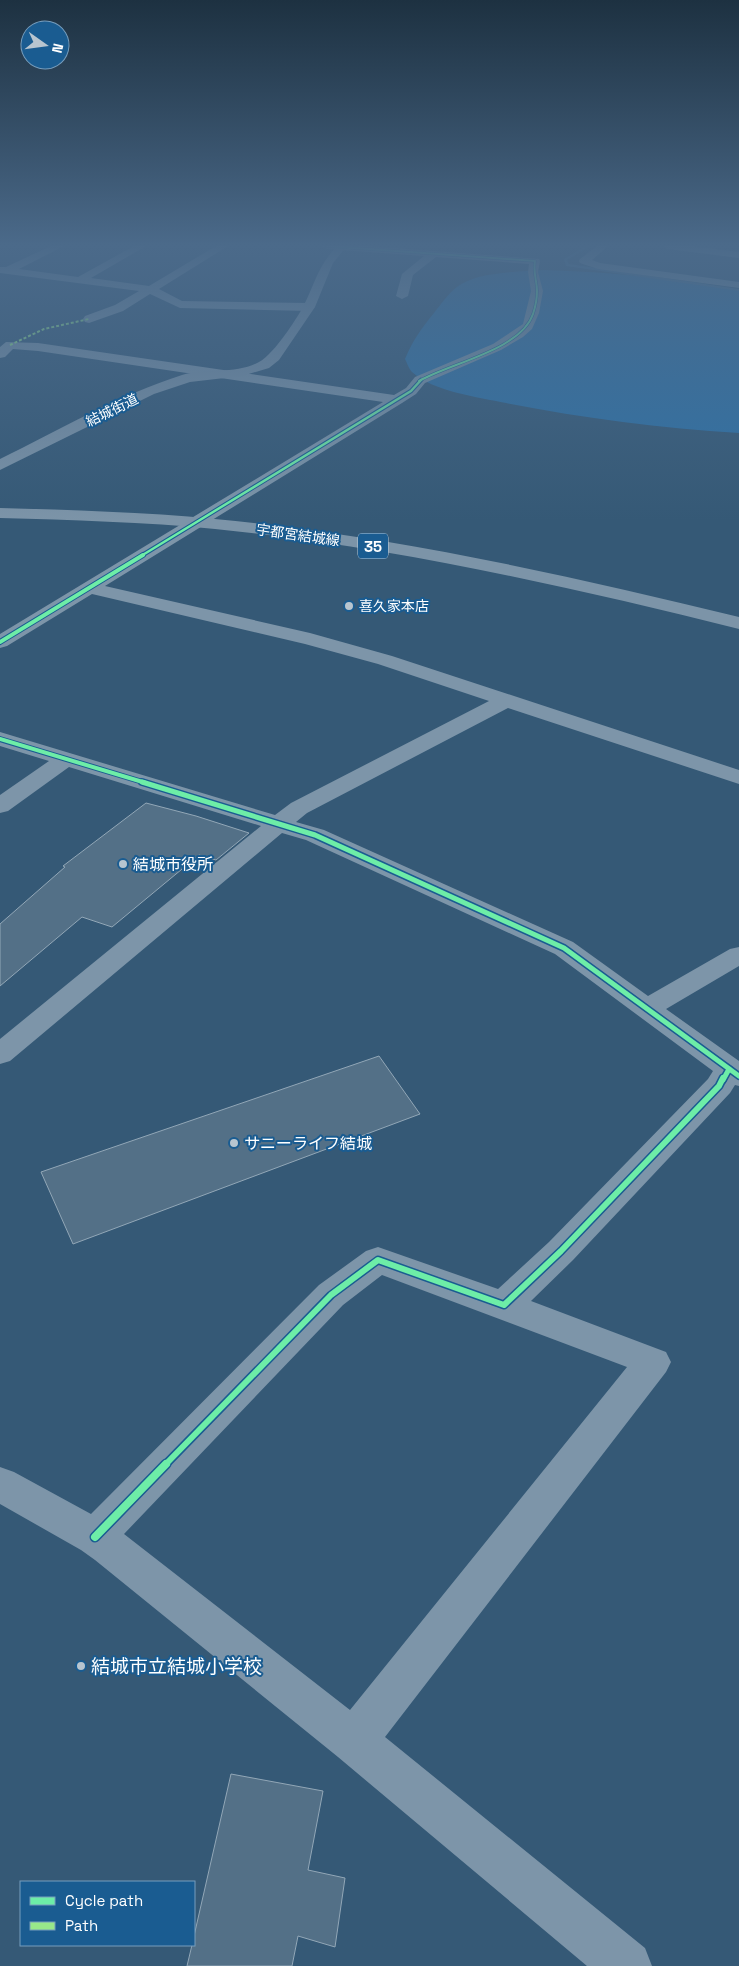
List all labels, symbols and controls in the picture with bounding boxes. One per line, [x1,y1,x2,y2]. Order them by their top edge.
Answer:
north arrow [20,20,70,70]
text: N [48,41,67,55]
street label: 結城街道 [83,390,141,430]
street label: 宇都宮結城線 [255,520,341,550]
road number: 35 [358,534,388,558]
place label: 喜久家本店 [359,597,429,615]
marker: 喜久家本店 [343,600,355,612]
place label: 結城市役所 [133,854,213,875]
marker: 結城市役所 [117,858,129,870]
place label: サニーライフ結城 [244,1133,372,1154]
marker: サニーライフ結城 [228,1137,240,1149]
place label: 結城市立結城小学校 [91,1654,262,1679]
marker: 結城市立結城小学校 [75,1660,87,1672]
legend [20,1881,195,1946]
text: Cycle path [65,1891,143,1910]
text: Path [65,1916,98,1935]

